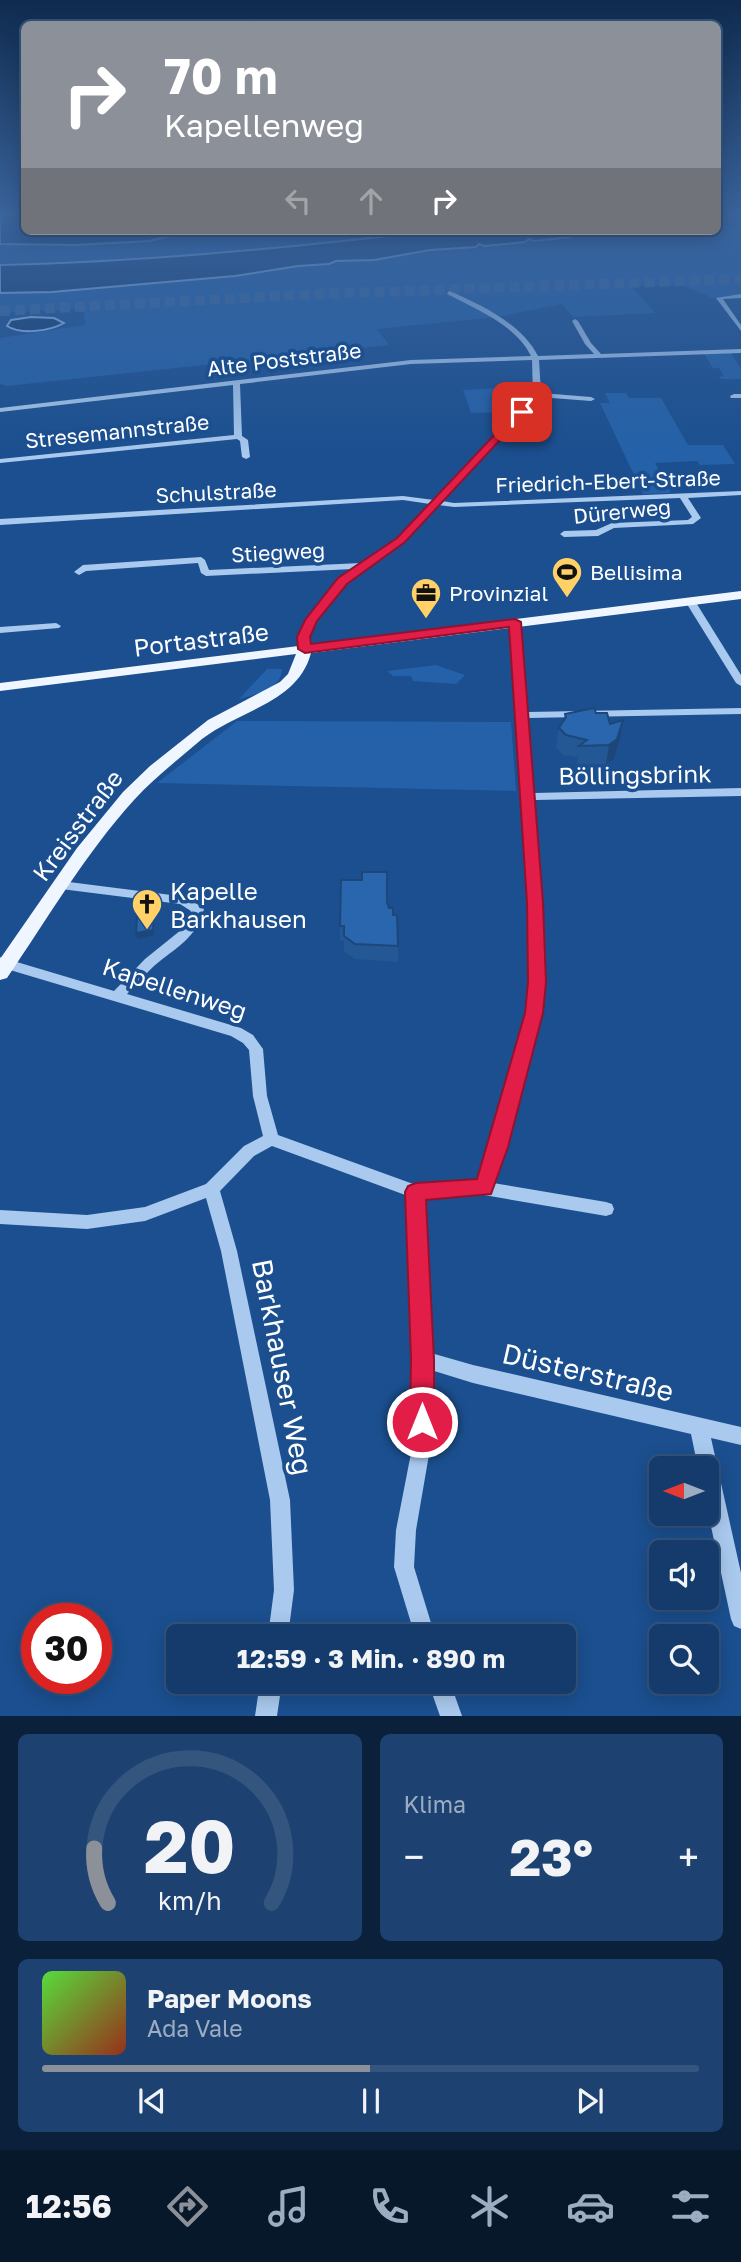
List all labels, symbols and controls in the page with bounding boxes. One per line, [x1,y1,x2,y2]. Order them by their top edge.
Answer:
text: 70 m [164,46,278,105]
icon: right [49,49,140,140]
text: Kapellenweg [164,106,364,144]
icon: left [279,182,317,220]
icon: ahead [352,182,390,220]
icon: right [425,182,463,220]
street label: Alte Poststraße [205,337,363,381]
pin [492,382,552,442]
icon: arrive [503,393,541,431]
street label: Stresemannstraße [24,408,210,454]
street label: Friedrich-Ebert-Straße [495,464,721,498]
street label: Schulstraße [155,476,277,508]
street label: Dürerweg [572,493,672,529]
street label: Stiegweg [230,537,326,567]
sports icon: Bellisima [550,555,584,599]
place label: Bellisima [590,559,683,585]
office icon: Provinzial [409,576,443,620]
place label: Provinzial [449,580,548,606]
street label: Portastraße [132,616,270,662]
street label: Böllingsbrink [558,758,712,790]
street label: Kreisstraße [26,764,128,886]
place label: Kapelle Barkhausen [170,876,307,933]
church icon: Kapelle Barkhausen [130,887,164,931]
street label: Kapellenweg [99,951,251,1025]
street label: Barkhauser Weg [246,1256,320,1478]
street label: Düsterstraße [499,1336,677,1408]
position arrow [385,1385,459,1459]
north arrow [649,1456,719,1526]
map controls [649,1456,719,1694]
button: sound [649,1540,719,1610]
speed limit sign: 30 [21,1603,112,1694]
button: search [649,1624,719,1694]
text: 12:59 · 3 Min. · 890 m [237,1643,505,1674]
text: Klima [404,1790,466,1818]
text: 20 [144,1803,236,1890]
text: 23° [509,1825,593,1887]
text: − [404,1834,424,1879]
text: + [678,1834,699,1879]
text: km/h [158,1885,222,1916]
text: Paper Moons [147,1983,312,2014]
text: Ada Vale [147,2014,243,2042]
icon: previous [133,2082,171,2120]
icon: pause [352,2082,390,2120]
icon: next [571,2082,609,2120]
icon: directions [163,2182,212,2231]
icon: music [264,2182,313,2231]
icon: phone [365,2182,414,2231]
icon: climate [465,2182,514,2231]
icon: car [566,2182,615,2231]
icon: filters [666,2182,715,2231]
text: 12:56 [26,2187,112,2225]

